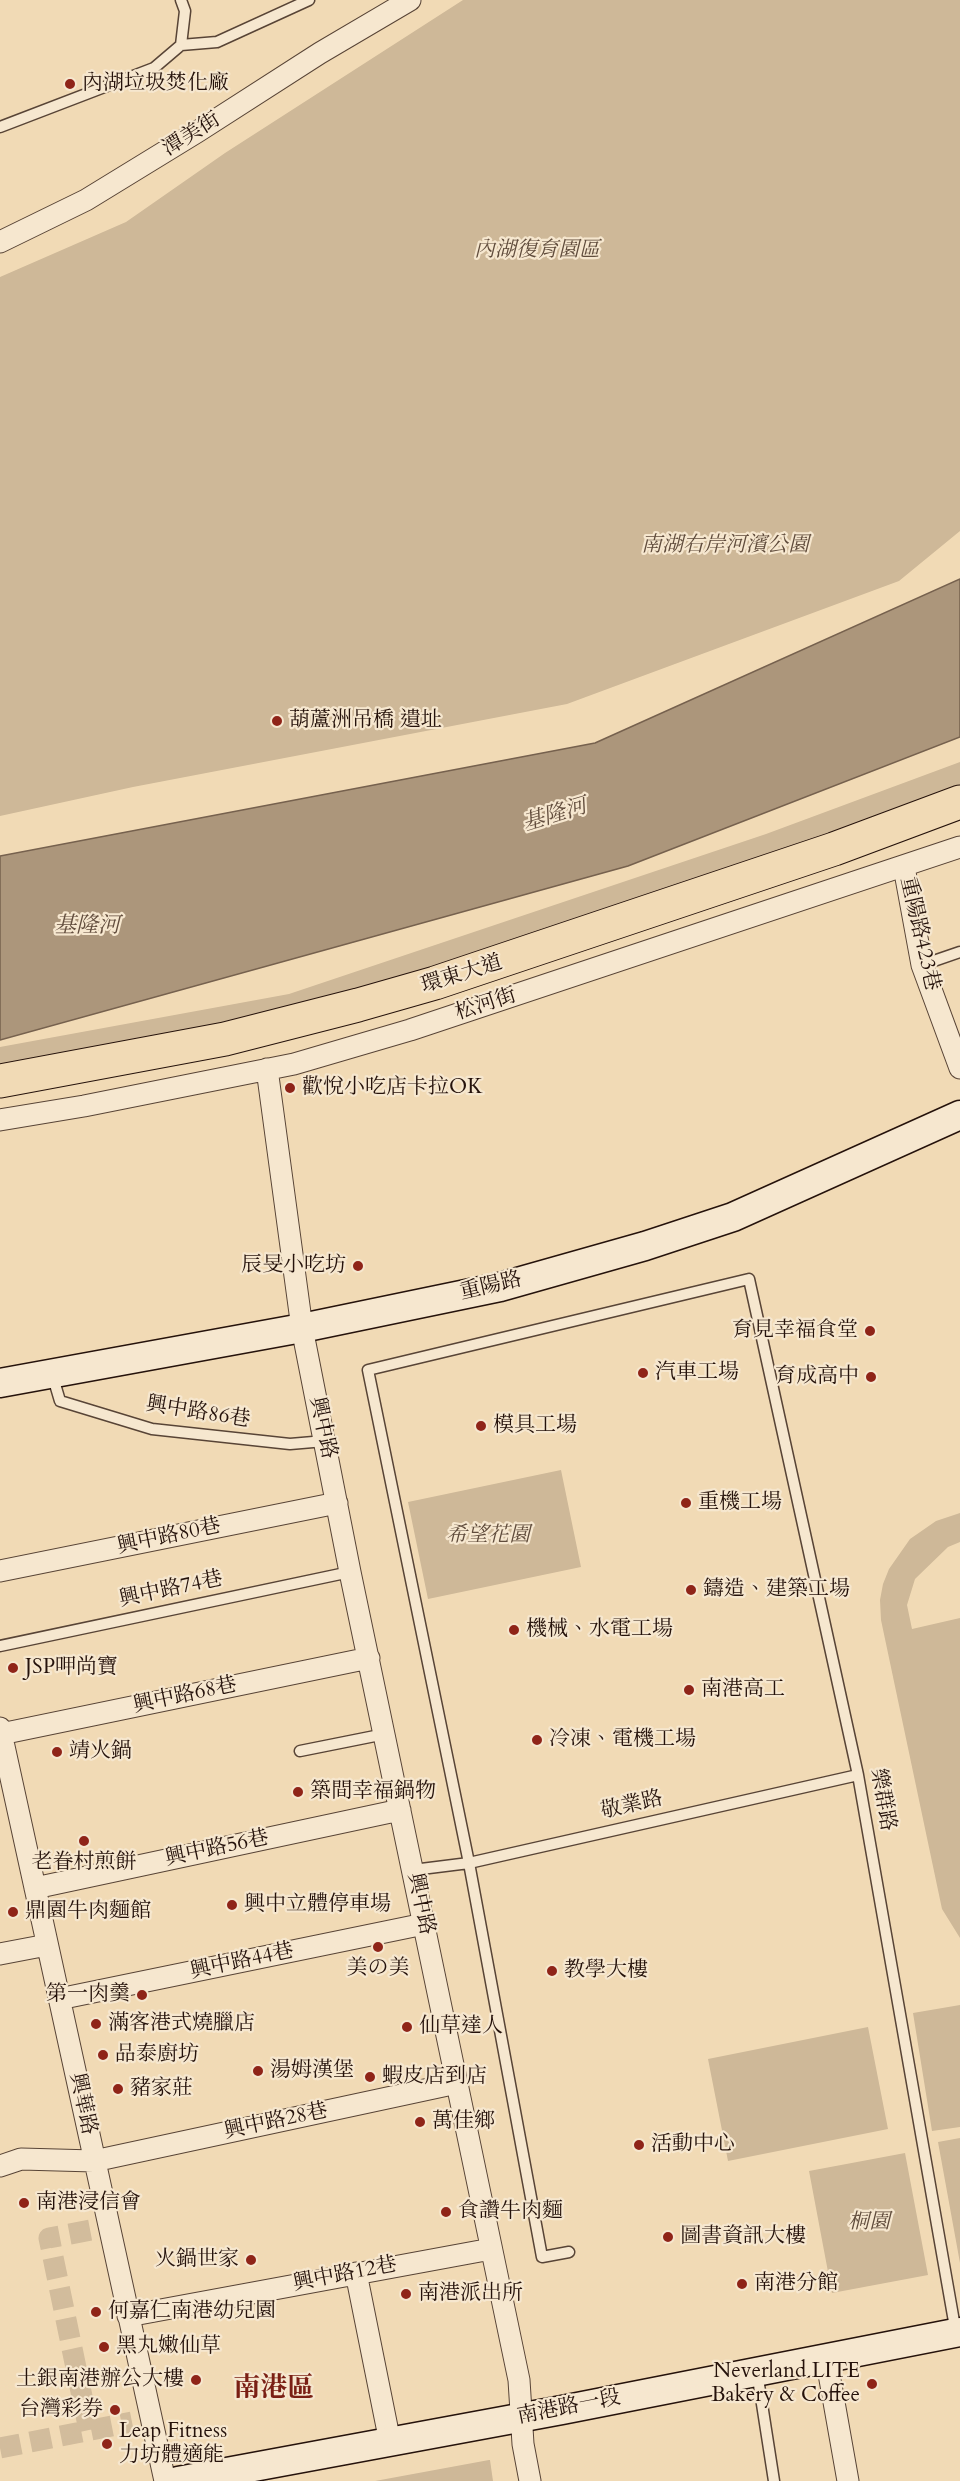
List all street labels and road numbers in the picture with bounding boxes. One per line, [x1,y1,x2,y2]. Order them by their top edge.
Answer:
street label: 潭美街 [159,108,225,162]
street label: 重陽路423巷 [894,875,944,993]
street label: 環東大道 [418,951,506,999]
street label: 松河街 [452,983,520,1027]
street label: 重陽路 [457,1268,525,1306]
street label: 興中路86巷 [144,1392,252,1434]
street label: 興中路 [303,1395,341,1461]
street label: 興中路80巷 [115,1514,223,1560]
street label: 興中路74巷 [117,1567,225,1613]
street label: 興中路68巷 [131,1673,239,1719]
street label: 樂群路 [864,1767,900,1833]
street label: 敬業路 [598,1787,666,1825]
street label: 興中路56巷 [163,1826,271,1872]
street label: 興中路 [401,1871,439,1937]
street label: 興中路44巷 [188,1939,296,1985]
street label: 興華路 [63,2071,101,2137]
street label: 興中路28巷 [222,2099,330,2145]
street label: 興中路12巷 [291,2253,399,2297]
street label: 南港路一段 [515,2386,623,2430]

